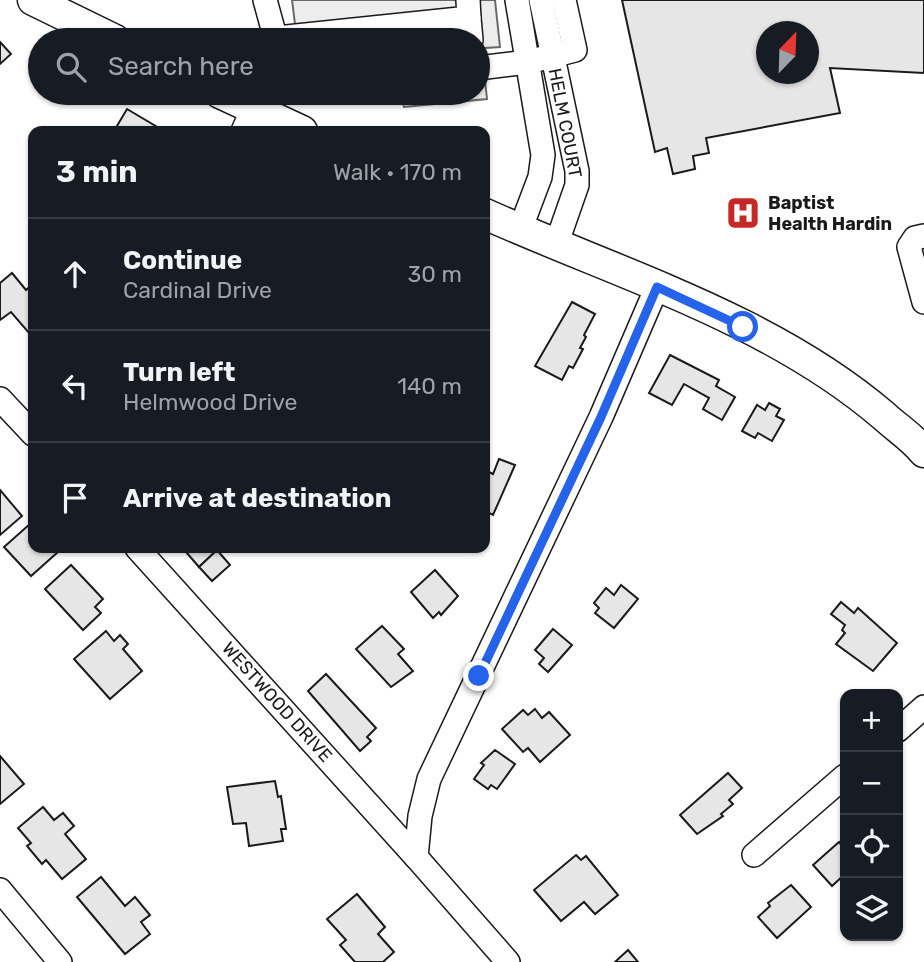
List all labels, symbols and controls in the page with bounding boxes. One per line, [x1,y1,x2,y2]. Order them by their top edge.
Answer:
north arrow [756,21,819,84]
search box [28,28,490,105]
icon: search [52,48,90,86]
text: Search here [108,51,254,82]
street label: HELM COURT [544,66,586,180]
text: 3 min [56,154,138,190]
text: Walk · 170 m [333,158,462,186]
place label: Baptist Health Hardin [768,192,892,235]
hospital icon: Baptist Health Hardin [724,194,762,232]
text: Continue [123,245,242,276]
icon: ahead [56,255,94,293]
text: 30 m [407,260,462,288]
text: Cardinal Drive [123,276,272,304]
route start [727,311,758,342]
text: Turn left [123,357,235,388]
icon: left [56,367,94,405]
text: 140 m [397,372,462,400]
text: Helmwood Drive [123,388,297,416]
icon: arrive [56,479,94,517]
text: Arrive at destination [123,483,391,514]
street label: WESTWOOD DRIVE [217,637,337,767]
route end [463,660,494,691]
map controls [840,689,903,941]
button: + [840,689,903,752]
button: − [840,752,903,815]
button: locate [840,815,903,878]
button: layers [840,878,903,941]

